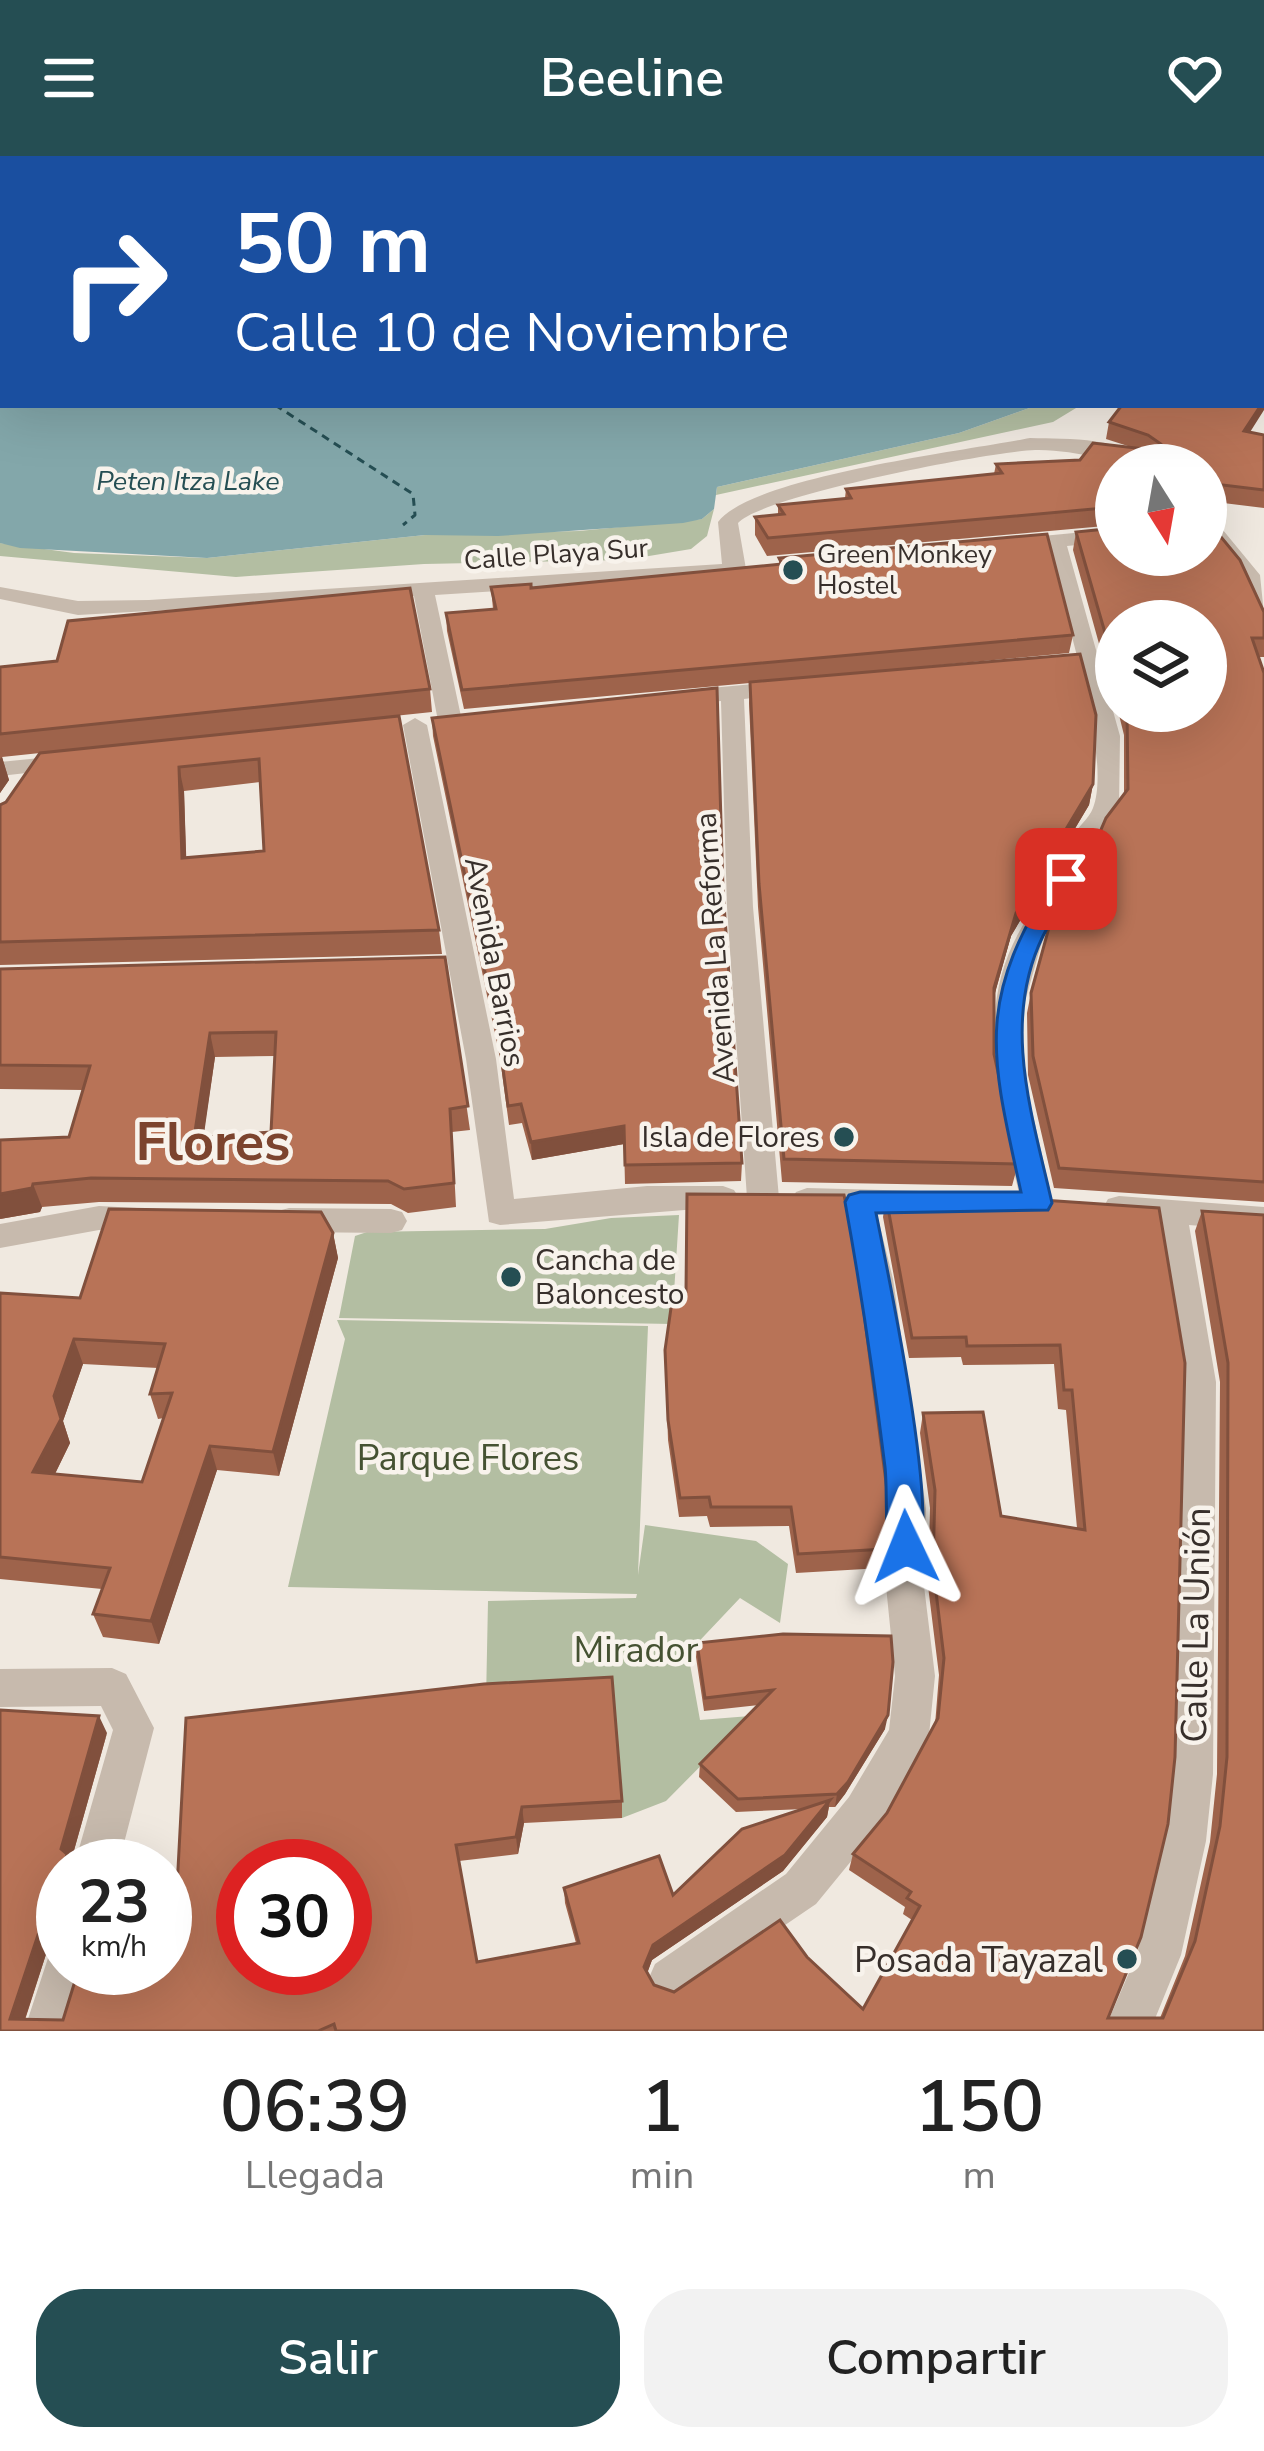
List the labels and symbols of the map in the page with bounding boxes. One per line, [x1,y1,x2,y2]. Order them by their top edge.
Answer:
north arrow [1095,444,1227,576]
water label: Peten Itza Lake [96,463,280,500]
street label: Calle Playa Sur [463,530,650,579]
place label: Green Monkey Hostel [817,536,992,604]
marker: Green Monkey Hostel [780,557,806,583]
street label: Avenida La Reforma [686,811,745,1085]
pin [1015,828,1117,930]
street label: Avenida Barrios [454,854,535,1071]
district label: Flores [136,1105,290,1179]
place label: Isla de Flores [641,1117,820,1158]
marker: Isla de Flores [831,1124,857,1150]
place label: Cancha de Baloncesto [535,1240,685,1315]
marker: Cancha de Baloncesto [498,1264,524,1290]
park label: Parque Flores [357,1434,579,1483]
position arrow [843,1484,969,1610]
street label: Calle La Unión [1170,1507,1223,1743]
park label: Mirador [574,1626,699,1675]
speed limit sign: 30 [216,1839,372,1995]
place label: Posada Tayazal [854,1936,1103,1985]
marker: Posada Tayazal [1114,1946,1140,1972]

